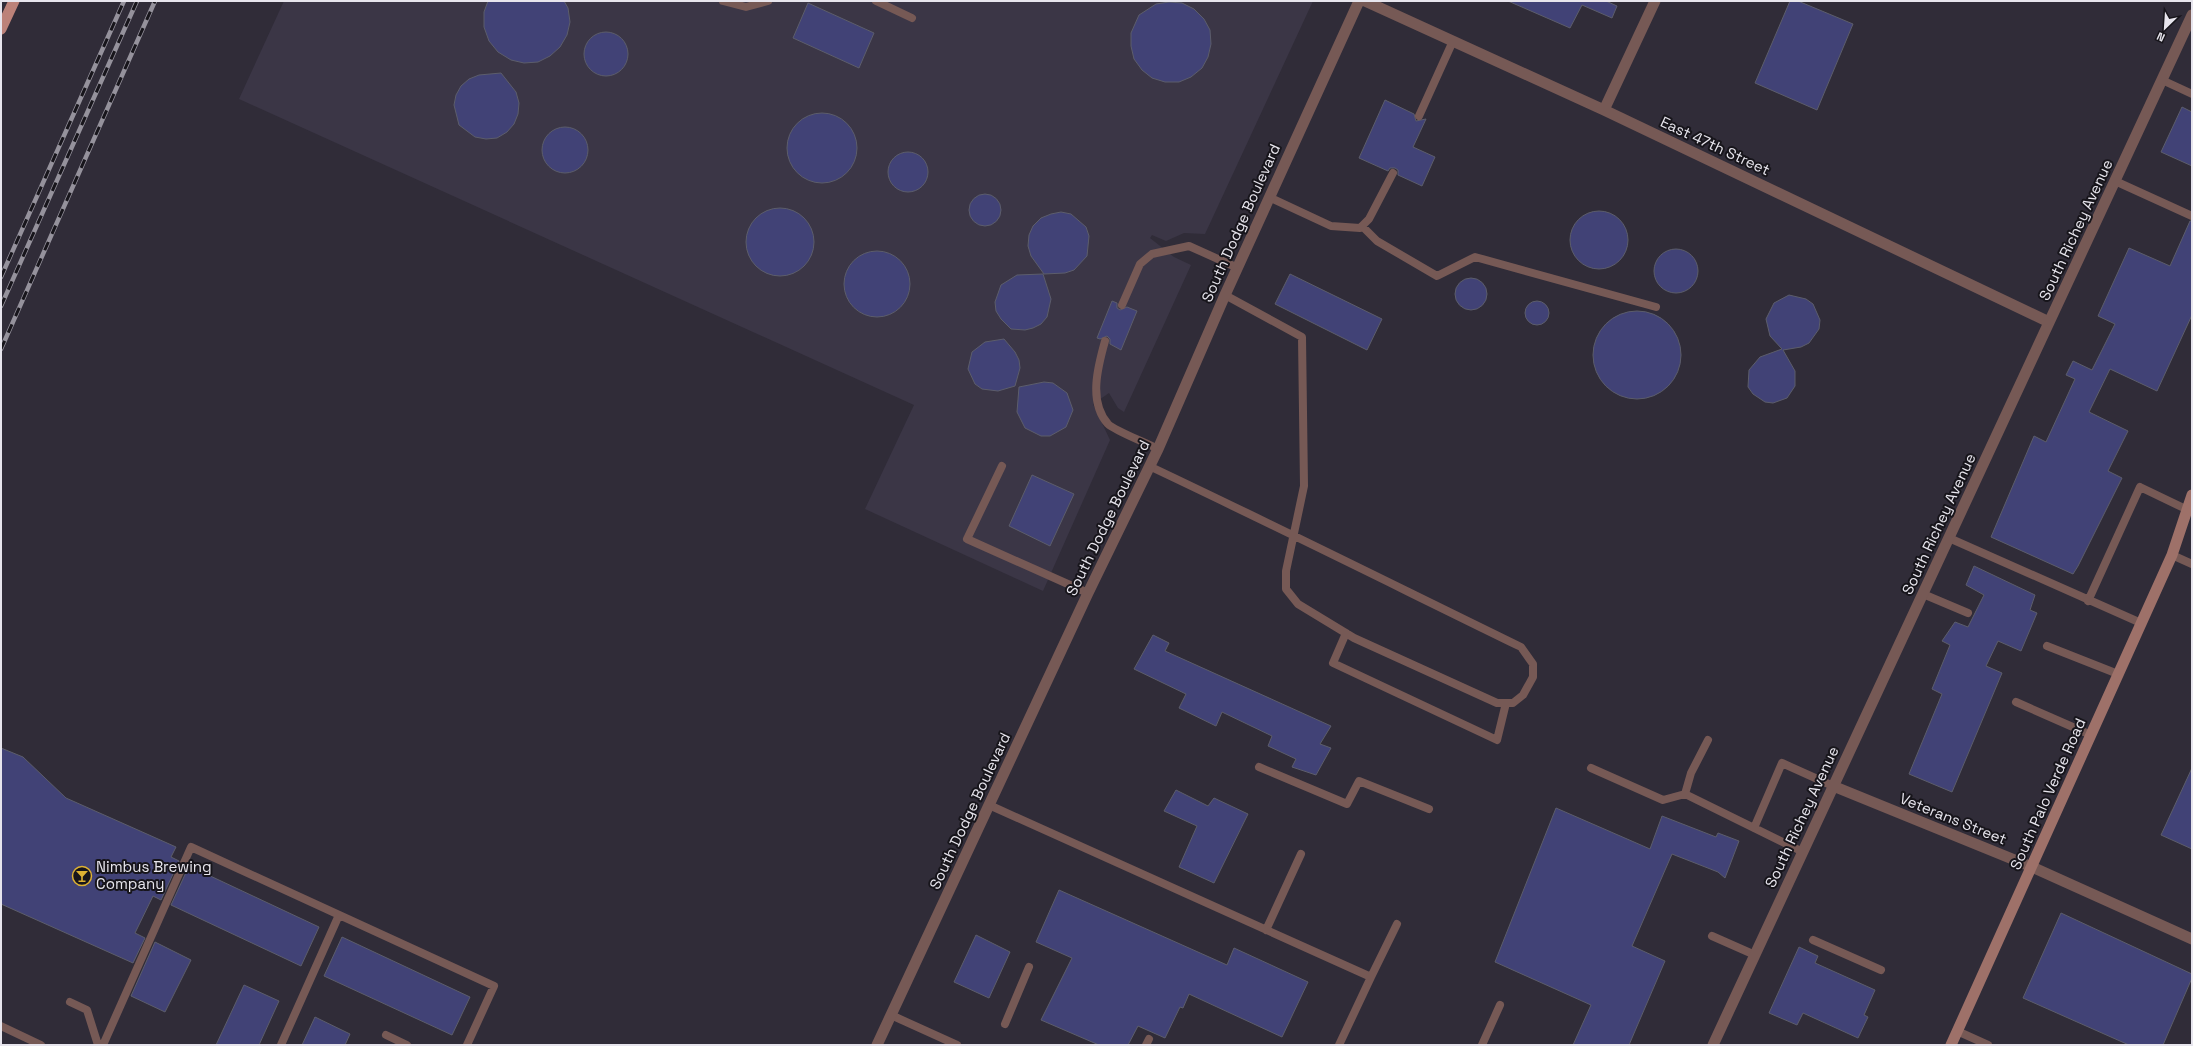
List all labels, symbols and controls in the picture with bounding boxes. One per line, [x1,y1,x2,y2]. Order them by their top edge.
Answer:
north arrow [2145,8,2185,48]
text: N [2154,29,2167,45]
street label: East 47th Street [1657,112,1773,179]
street label: South Dodge Boulevard [1197,141,1284,305]
street label: South Richey Avenue [2034,156,2117,303]
street label: South Dodge Boulevard [1062,437,1154,599]
street label: South Richey Avenue [1897,450,1980,597]
street label: South Palo Verde Road [2006,715,2090,873]
street label: South Dodge Boulevard [925,729,1014,892]
street label: South Richey Avenue [1760,743,1843,890]
street label: Veterans Street [1897,788,2010,849]
place label: Nimbus Brewing Company [96,857,212,893]
bar icon: Nimbus Brewing Company [71,865,93,887]

